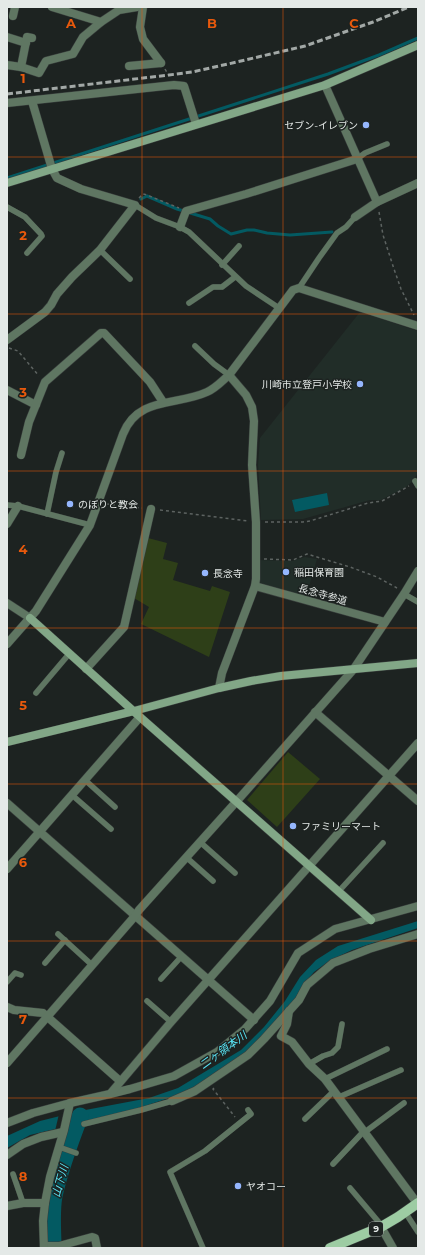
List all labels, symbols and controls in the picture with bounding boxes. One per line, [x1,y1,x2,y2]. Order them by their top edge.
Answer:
text: A [65,15,77,31]
text: B [207,15,217,31]
text: C [349,15,359,31]
text: 1 [20,70,26,86]
place label: セブン-イレブン [284,119,358,132]
marker: セブン-イレブン [361,120,371,130]
text: 2 [19,227,27,243]
place label: 川崎市立登戸小学校 [262,378,352,391]
marker: 川崎市立登戸小学校 [355,379,365,389]
text: 3 [18,384,27,400]
place label: のぼりと教会 [78,498,138,511]
marker: のぼりと教会 [65,499,75,509]
text: 4 [19,541,28,557]
place label: 稲田保育園 [294,566,344,579]
place label: 長念寺 [213,567,243,580]
marker: 稲田保育園 [281,567,291,577]
marker: 長念寺 [200,568,210,578]
street label: 長念寺参道 [297,581,349,608]
text: 5 [19,697,27,713]
place label: ファミリーマート [301,820,381,833]
marker: ファミリーマート [288,821,298,831]
text: 6 [19,854,28,870]
text: 7 [19,1011,27,1027]
water label: 二ヶ領本川 [197,1028,250,1072]
water label: 山下川 [49,1162,72,1199]
text: 8 [19,1168,28,1184]
place label: ヤオコー [246,1180,286,1193]
marker: ヤオコー [233,1181,243,1191]
road number: 9 [369,1222,383,1236]

